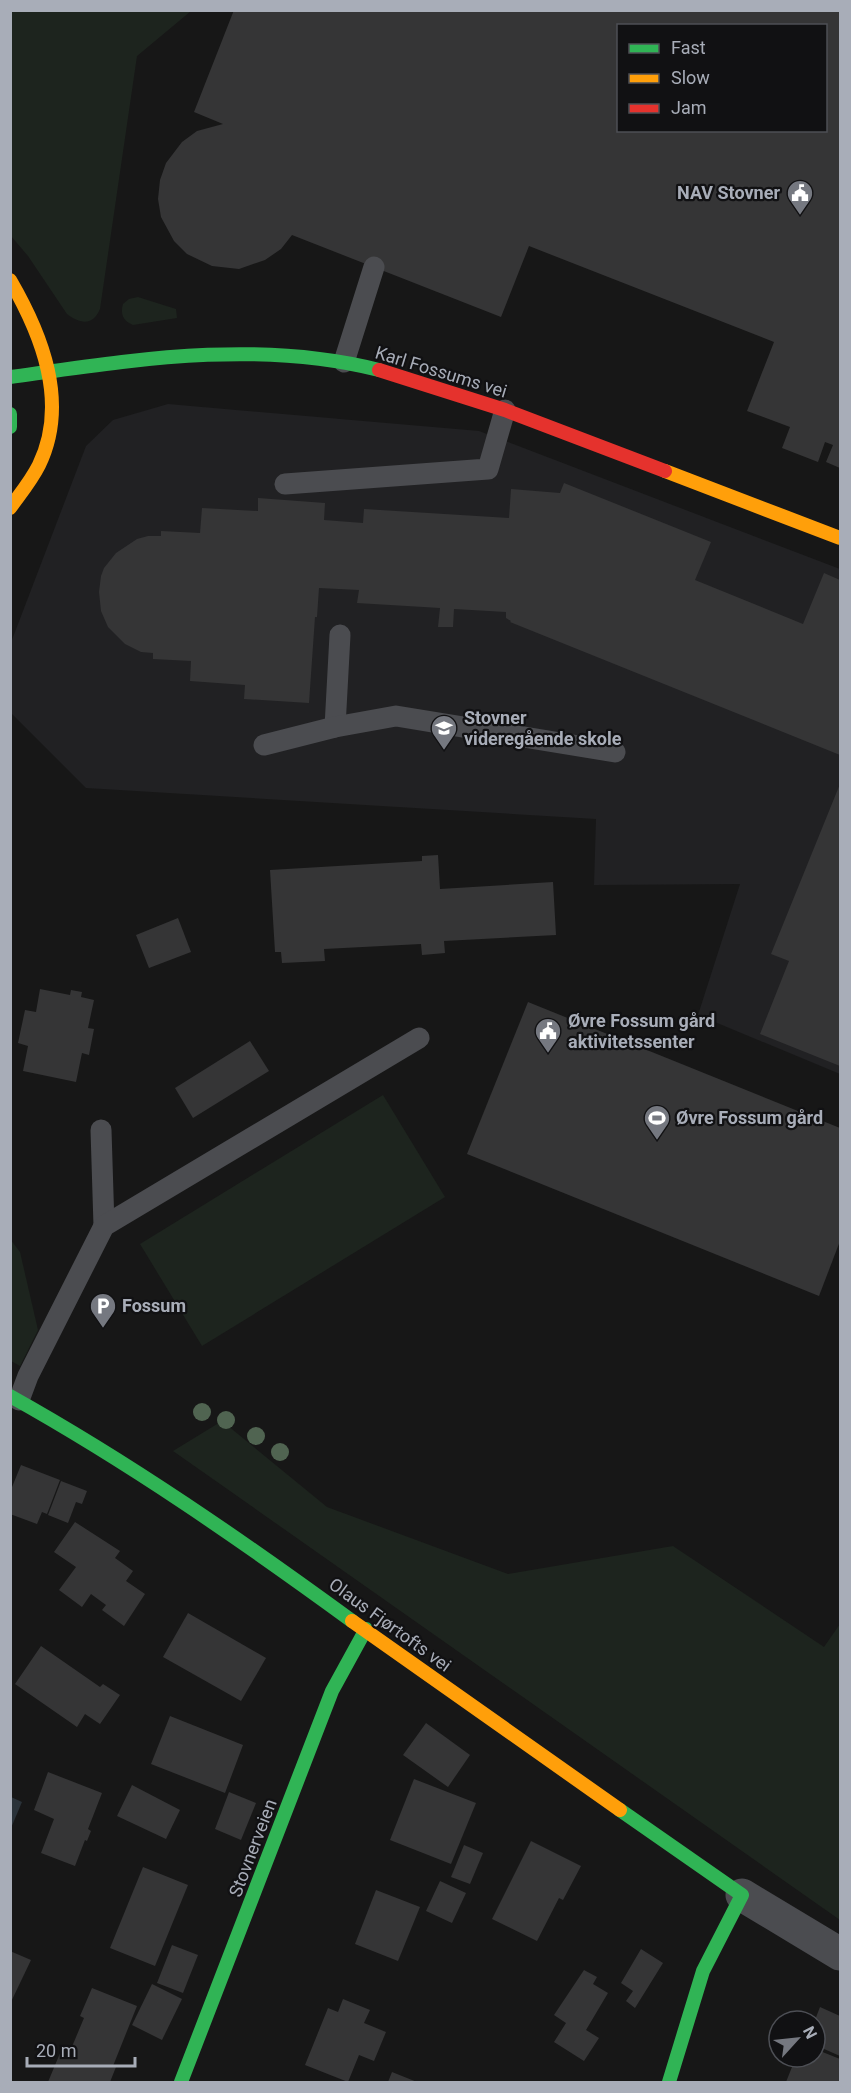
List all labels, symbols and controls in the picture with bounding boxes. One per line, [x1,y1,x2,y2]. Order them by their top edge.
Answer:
legend [617,24,827,132]
text: Fast [671,37,706,58]
text: Slow [671,67,710,88]
text: Jam [671,97,707,118]
public building icon: NAV Stovner [785,178,815,216]
place label: NAV Stovner [677,182,780,203]
street label: Karl Fossums vei [373,342,510,402]
place label: Stovner videregående skole [464,707,622,749]
school or university icon: Stovner videregående skole [429,713,459,751]
place label: Øvre Fossum gård aktivitetssenter [568,1010,715,1052]
public building icon: Øvre Fossum gård aktivitetssenter [533,1016,563,1054]
sports icon: Øvre Fossum gård [642,1103,672,1141]
place label: Øvre Fossum gård [676,1107,823,1128]
parking icon: Fossum [88,1291,118,1329]
place label: Fossum [122,1295,186,1316]
street label: Olaus Fjørtofts vei [325,1573,455,1676]
street label: Stovnerveien [224,1796,281,1900]
north arrow [767,2009,827,2069]
text: N [799,2023,821,2042]
scale bar [27,2030,135,2068]
text: 20 m [36,2040,76,2061]

